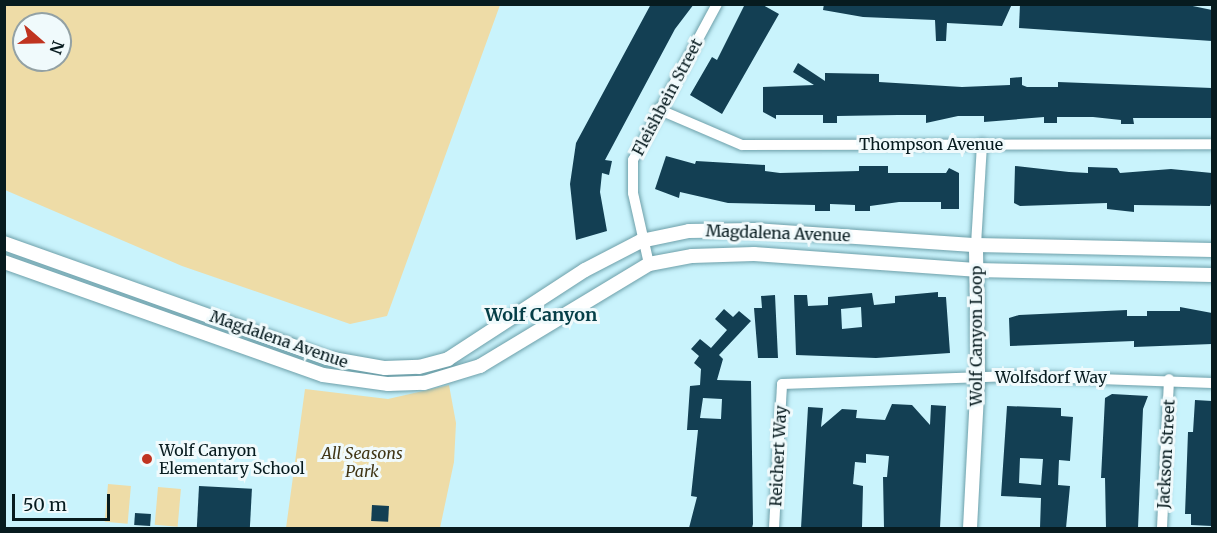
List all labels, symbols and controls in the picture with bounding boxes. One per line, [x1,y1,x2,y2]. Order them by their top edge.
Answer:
north arrow [12,12,72,72]
street label: Fleishbein Street [628,35,706,159]
text: N [45,38,69,57]
street label: Thompson Avenue [859,134,1003,154]
street label: Magdalena Avenue [705,221,851,245]
street label: Wolf Canyon Loop [966,266,986,406]
district label: Wolf Canyon [485,304,597,326]
street label: Magdalena Avenue [207,306,351,372]
street label: Wolfsdorf Way [995,367,1107,387]
street label: Jackson Street [1154,399,1178,509]
street label: Reichert Way [766,405,790,507]
place label: Wolf Canyon Elementary School [159,440,305,478]
park label: All Seasons Park [321,443,403,481]
marker: Wolf Canyon Elementary School [140,452,154,466]
scale bar [15,482,112,520]
text: 50 m [23,493,67,516]

